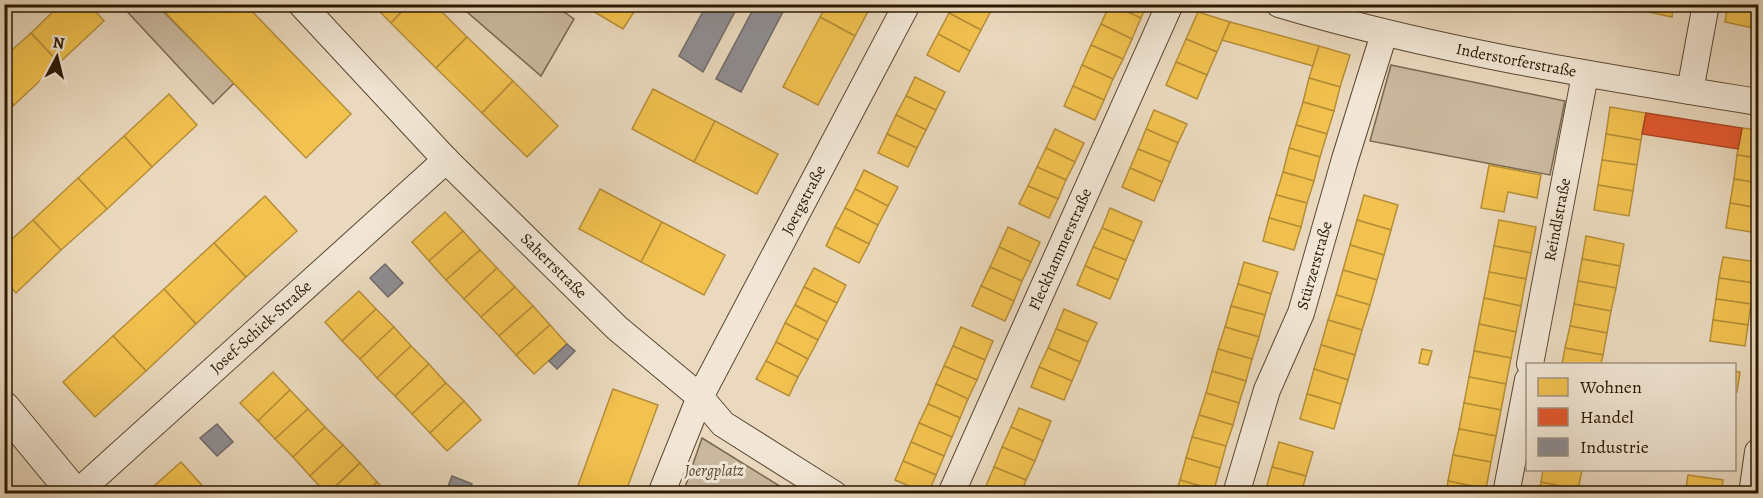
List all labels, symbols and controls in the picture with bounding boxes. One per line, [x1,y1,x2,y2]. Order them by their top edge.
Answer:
north arrow [27,27,87,87]
text: N [52,31,66,55]
street label: Inderstorferstraße [1454,38,1578,83]
street label: Joergstraße [776,162,831,239]
street label: Reindlstraße [1539,176,1576,263]
street label: Fleckhammerstraße [1023,185,1097,314]
street label: Stürzerstraße [1291,219,1338,312]
street label: Saherrstraße [516,228,592,304]
street label: Josef-Schick-Straße [205,276,316,379]
legend [1526,363,1736,471]
text: Wohnen [1579,375,1642,399]
text: Handel [1580,405,1634,429]
text: Industrie [1580,435,1649,459]
park label: Joergplatz [684,460,744,482]

